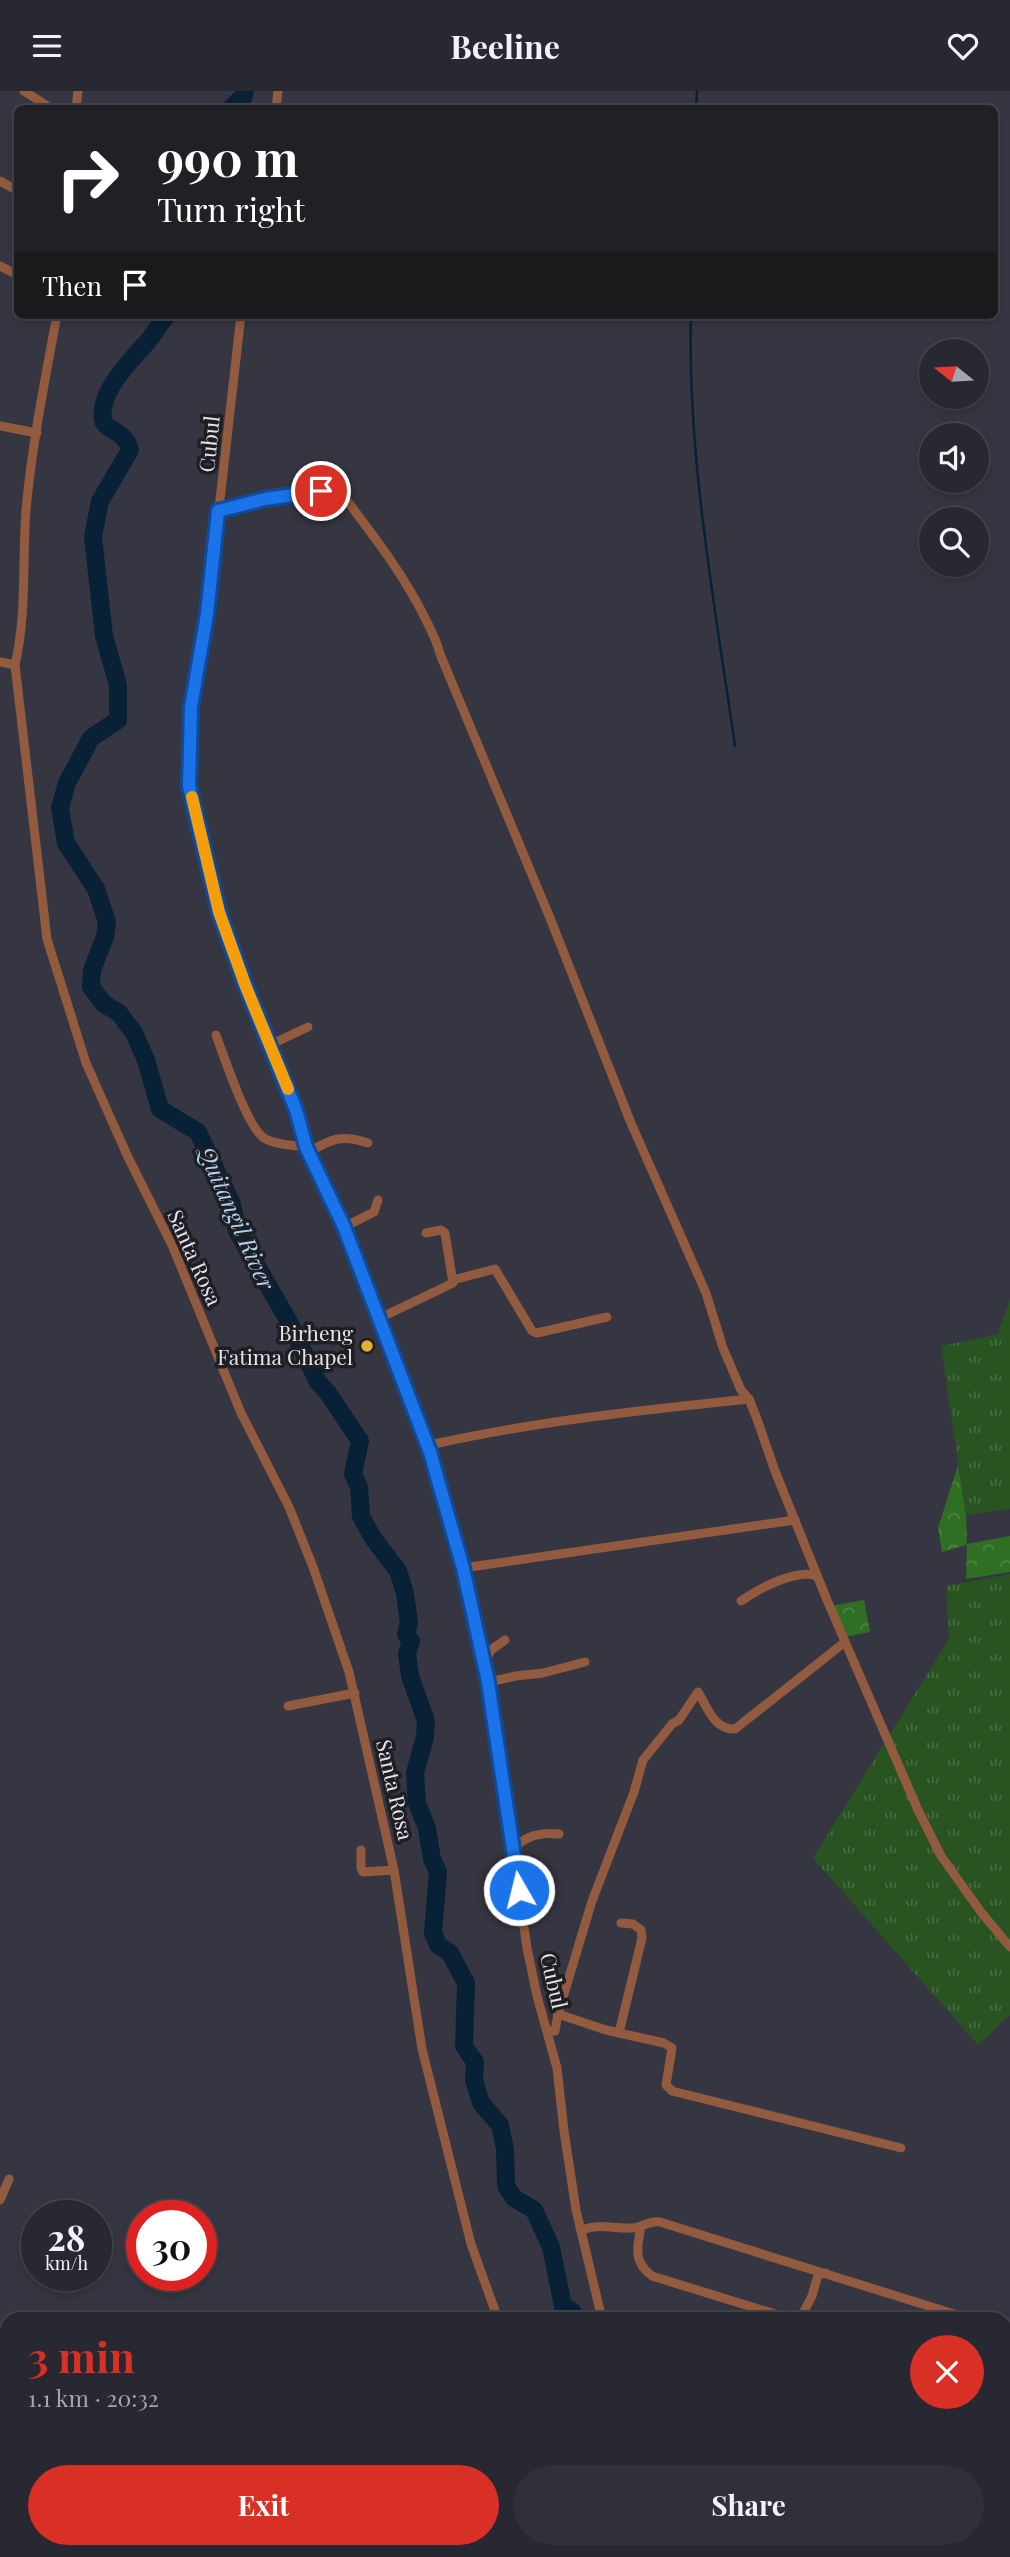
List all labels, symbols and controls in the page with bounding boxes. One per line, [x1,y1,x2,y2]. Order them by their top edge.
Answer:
text: Beeline [450,24,560,67]
icon: menu [28,27,66,65]
icon: heart [944,27,982,65]
text: 990 m [157,124,299,189]
icon: right [42,133,133,224]
text: Turn right [157,187,305,230]
icon: arrive [116,266,154,304]
text: Then [42,268,102,303]
north arrow [919,339,989,409]
map controls [919,339,989,577]
street label: Cubul [191,414,225,473]
button: sound [919,423,989,493]
pin [291,461,351,521]
icon: arrive [302,472,340,510]
button: search [919,507,989,577]
water label: Quitangil River [191,1139,283,1295]
street label: Santa Rosa [162,1205,230,1310]
place label: Birheng Fatima Chapel [217,1318,353,1370]
marker: Birheng Fatima Chapel [359,1338,375,1354]
street label: Santa Rosa [371,1737,421,1843]
position arrow [482,1853,556,1927]
street label: Cubul [535,1950,575,2011]
speed limit sign: 30 [126,2200,217,2291]
text: 28 [48,2213,85,2260]
text: km/h [45,2251,88,2275]
text: 3 min [28,2328,135,2384]
button: close [910,2335,984,2409]
text: 1.1 km · 20:32 [28,2382,159,2413]
button: Exit [28,2465,499,2545]
button: Share [513,2465,984,2545]

